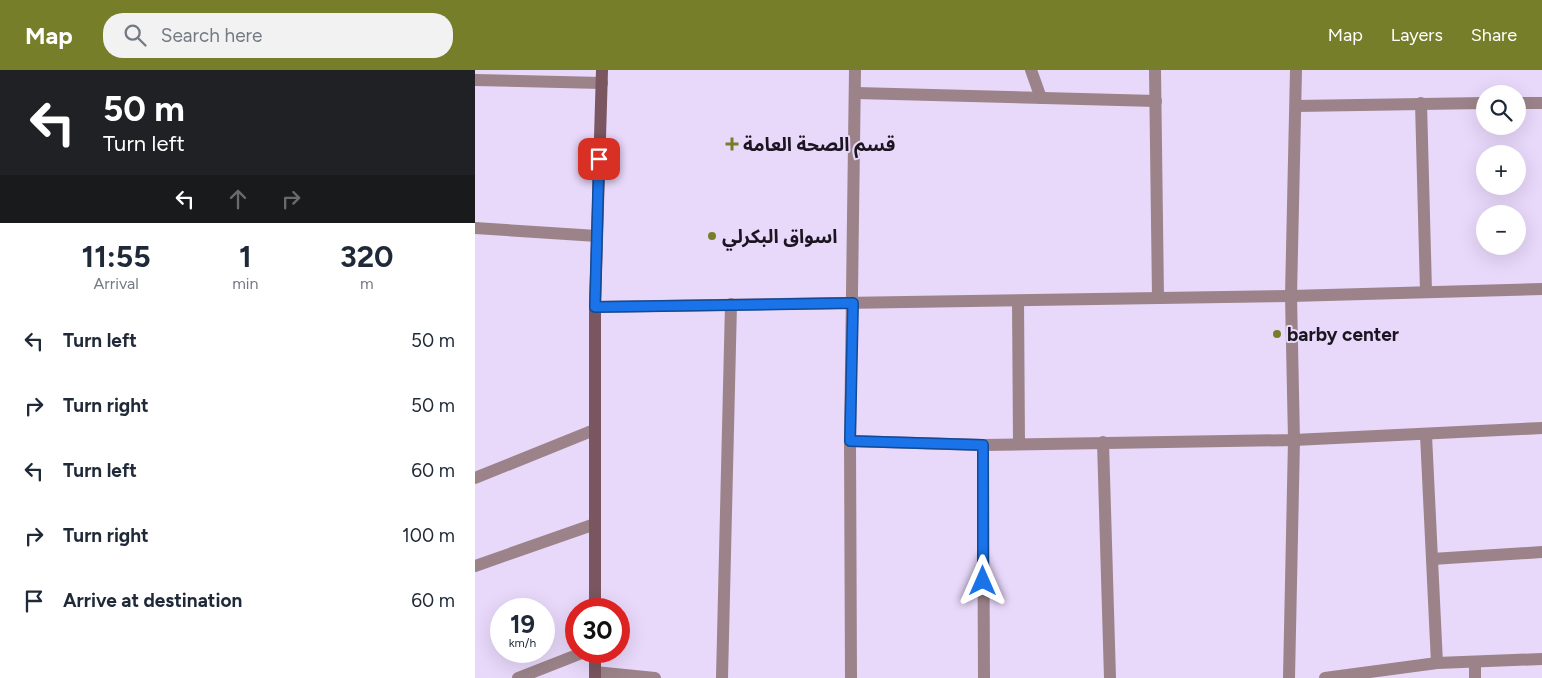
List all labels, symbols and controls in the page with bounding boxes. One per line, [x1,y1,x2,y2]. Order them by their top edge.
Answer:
search box [103,13,453,58]
text: Map [25,21,73,50]
icon: search [121,21,149,49]
text: Search here [161,24,262,47]
text: Map [1328,24,1363,46]
text: Layers [1391,24,1443,46]
text: Share [1471,24,1517,46]
map controls [1476,85,1526,255]
button: search [1476,85,1526,135]
text: 50 m [103,88,185,130]
icon: left [20,90,85,155]
text: Turn left [103,130,185,157]
place label: قسم الصحة العامة [743,133,895,159]
marker: قسم الصحة العامة [725,137,739,151]
pin [578,138,620,180]
icon: arrive [585,145,613,173]
button: + [1476,145,1526,195]
icon: left [171,185,199,213]
icon: ahead [224,185,252,213]
icon: right [277,185,305,213]
button: − [1476,205,1526,255]
place label: اسواق البكرلي [722,225,837,251]
marker: اسواق البكرلي [706,230,718,242]
text: 11:55 [82,238,151,275]
text: 1 [239,238,252,275]
text: 320 [340,238,393,275]
text: Arrival [94,274,139,293]
text: min [232,274,258,293]
text: m [360,274,374,293]
place label: barby center [1287,323,1399,346]
icon: left [20,327,48,355]
marker: barby center [1271,328,1283,340]
text: Turn left [63,329,137,352]
text: 50 m [411,329,455,352]
icon: right [20,392,48,420]
text: Turn right [63,394,149,417]
text: 50 m [411,394,455,417]
icon: left [20,457,48,485]
text: Turn left [63,459,137,482]
text: 60 m [411,459,455,482]
icon: right [20,522,48,550]
text: Turn right [63,524,149,547]
text: 100 m [402,524,455,547]
position arrow [956,554,1008,606]
icon: arrive [20,587,48,615]
text: Arrive at destination [63,589,242,612]
text: 60 m [411,589,455,612]
speed limit sign: 30 [565,598,630,663]
text: 19 [510,609,535,639]
text: km/h [509,636,536,650]

